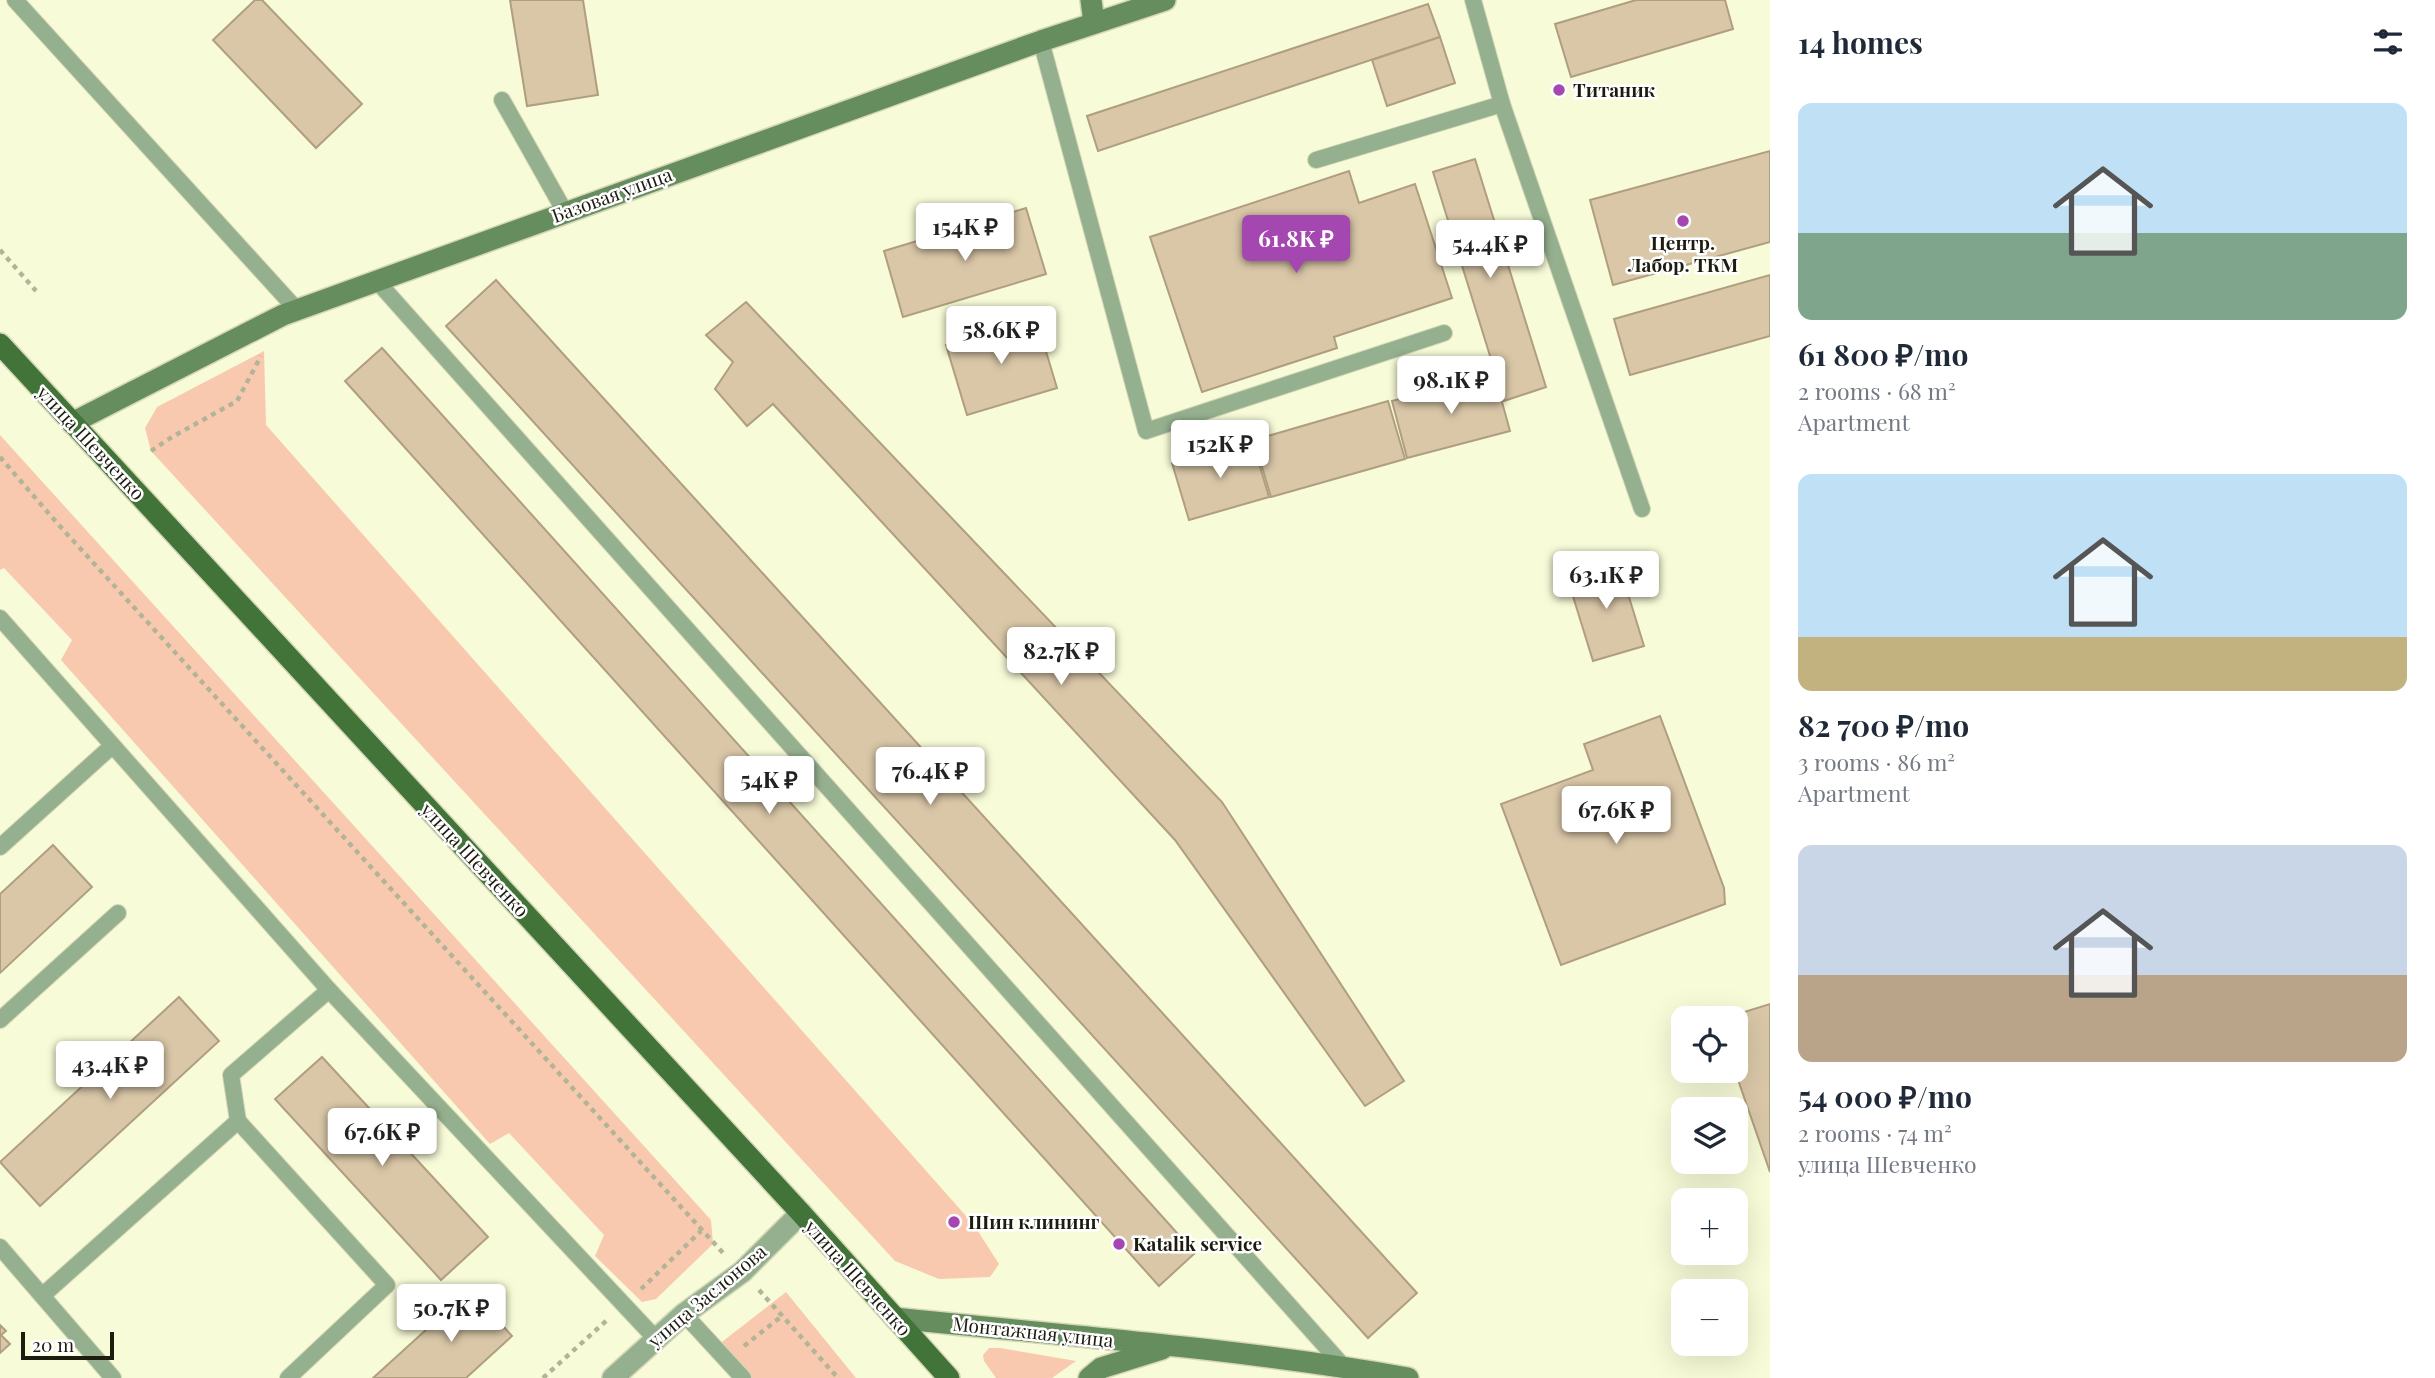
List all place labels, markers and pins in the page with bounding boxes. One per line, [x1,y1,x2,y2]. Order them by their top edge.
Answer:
place label: Титаник [1573,76,1656,102]
marker: Титаник [1551,82,1567,98]
pin: 154K ₽ [908,204,1022,263]
marker: Центр. Лабор. ТКМ [1675,213,1691,229]
pin: 61.8K ₽ [1231,216,1361,275]
pin: 54.4K ₽ [1425,220,1555,280]
place label: Центр. Лабор. ТКМ [1627,229,1738,277]
pin: 58.6K ₽ [936,306,1066,366]
pin: 98.1K ₽ [1386,356,1516,416]
pin: 152K ₽ [1163,420,1277,480]
pin: 63.1K ₽ [1541,552,1671,611]
pin: 82.7K ₽ [996,628,1126,687]
pin: 76.4K ₽ [865,748,995,807]
pin: 54K ₽ [720,756,818,816]
pin: 67.6K ₽ [1551,786,1681,846]
pin: 43.4K ₽ [45,1042,175,1101]
pin: 67.6K ₽ [317,1108,447,1168]
place label: Шин клининг [968,1208,1100,1234]
marker: Шин клининг [946,1214,962,1230]
place label: Katalik service [1133,1230,1262,1256]
marker: Katalik service [1111,1236,1127,1252]
pin: 50.7K ₽ [386,1284,516,1344]

